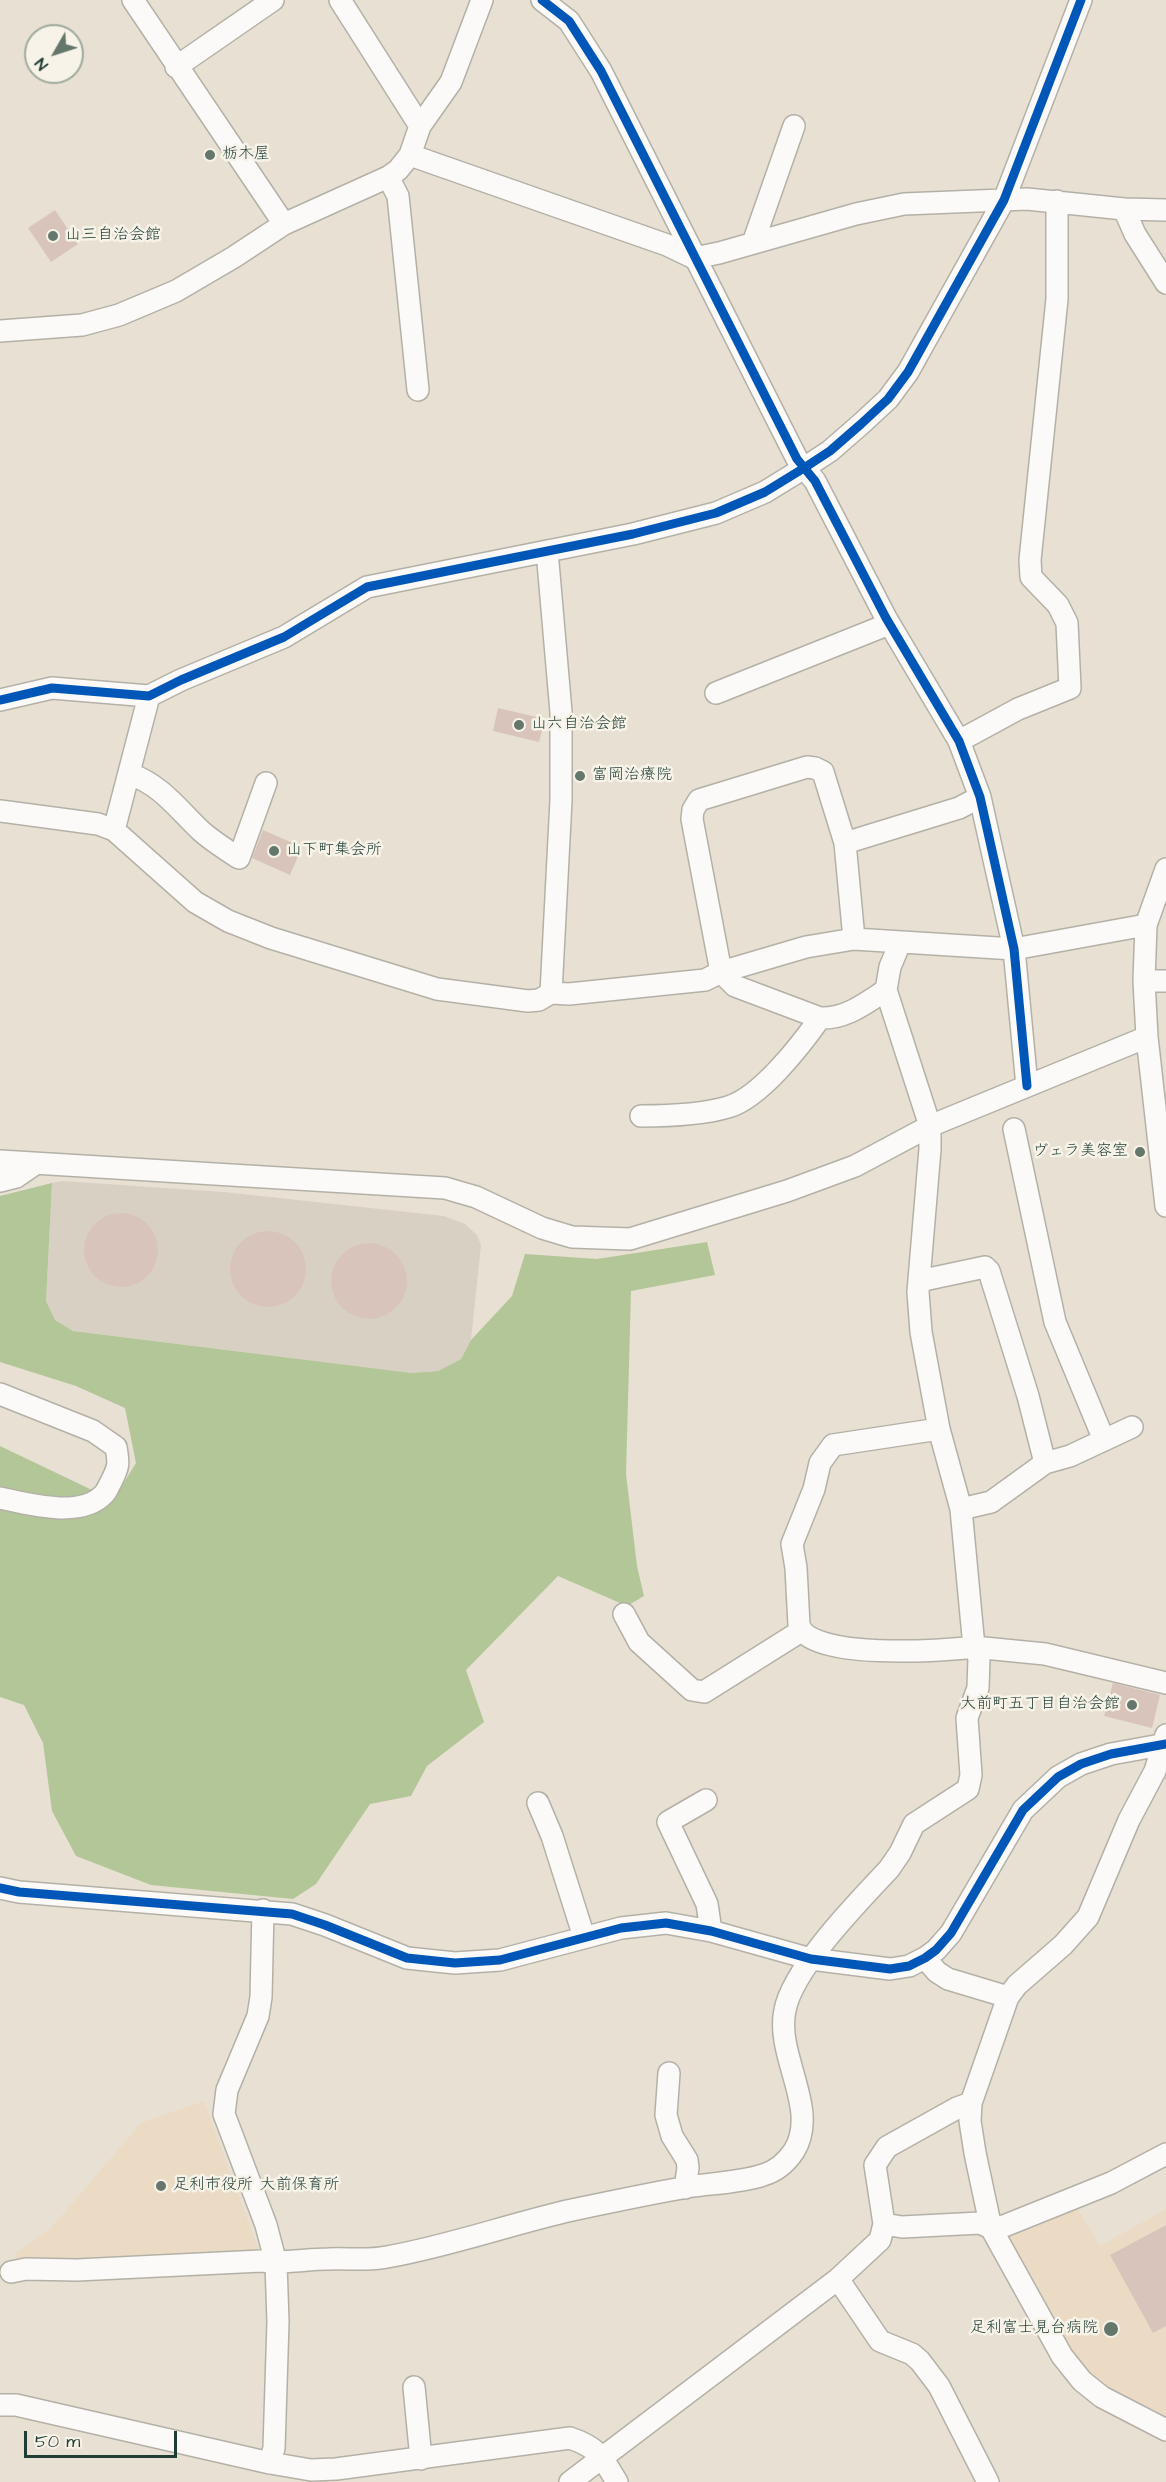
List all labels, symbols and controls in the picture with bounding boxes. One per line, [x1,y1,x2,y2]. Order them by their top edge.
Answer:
north arrow [24,24,84,84]
text: N [30,53,53,75]
place label: 栃木屋 [222,145,270,165]
marker: 栃木屋 [203,148,217,162]
place label: 山三自治会館 [65,226,161,246]
marker: 山三自治会館 [46,229,60,243]
place label: 山六自治会館 [531,715,627,735]
marker: 山六自治会館 [512,718,526,732]
place label: 富岡治療院 [592,766,672,786]
marker: 富岡治療院 [573,769,587,783]
place label: 山下町集会所 [286,841,382,861]
marker: 山下町集会所 [267,844,281,858]
place label: ヴェラ美容室 [1032,1142,1128,1162]
marker: ヴェラ美容室 [1133,1145,1147,1159]
place label: 大前町五丁目自治会館 [960,1695,1120,1715]
marker: 大前町五丁目自治会館 [1125,1698,1139,1712]
place label: 足利市役所 大前保育所 [173,2176,339,2196]
marker: 足利市役所 大前保育所 [154,2179,168,2193]
place label: 足利富士見台病院 [970,2319,1098,2339]
marker: 足利富士見台病院 [1102,2320,1120,2338]
scale bar [27,2419,180,2457]
text: 50 m [35,2429,80,2454]

